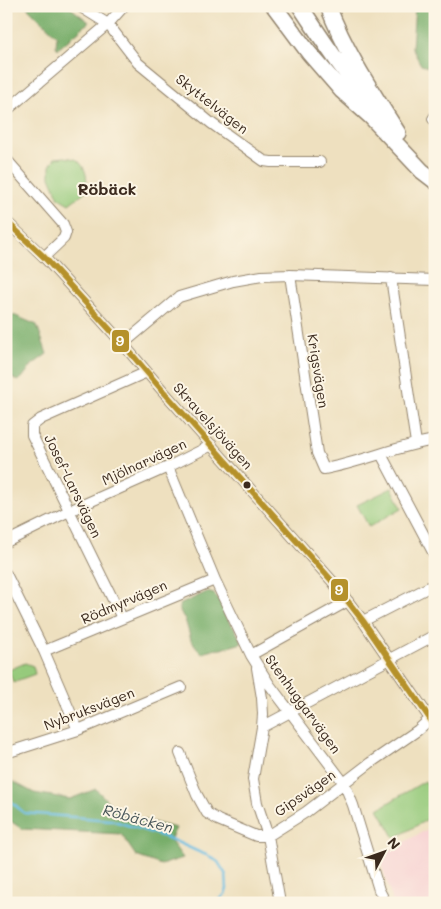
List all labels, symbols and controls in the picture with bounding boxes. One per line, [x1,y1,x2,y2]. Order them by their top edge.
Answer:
street label: Skyttelvägen [172,69,253,138]
district label: Röbäck [78,178,136,199]
line badge: 9 [111,329,130,353]
text: 9 [116,331,125,350]
street label: Krigsvägen [303,332,334,409]
street label: Skravelsjövägen [169,378,257,473]
street label: Josef-Larsvägen [40,431,107,541]
street label: Mjölnarvägen [98,434,189,489]
unlabelled marker [242,480,252,490]
street label: Rödmyrvägen [78,575,170,628]
line badge: 9 [330,578,349,602]
text: 9 [335,580,344,599]
street label: Stenhuggarvägen [261,650,346,757]
street label: Nybruksvägen [41,683,137,735]
street label: Gipsvägen [271,765,339,821]
water label: Röbäcken [101,799,176,837]
north arrow [358,826,408,876]
text: N [384,833,405,853]

